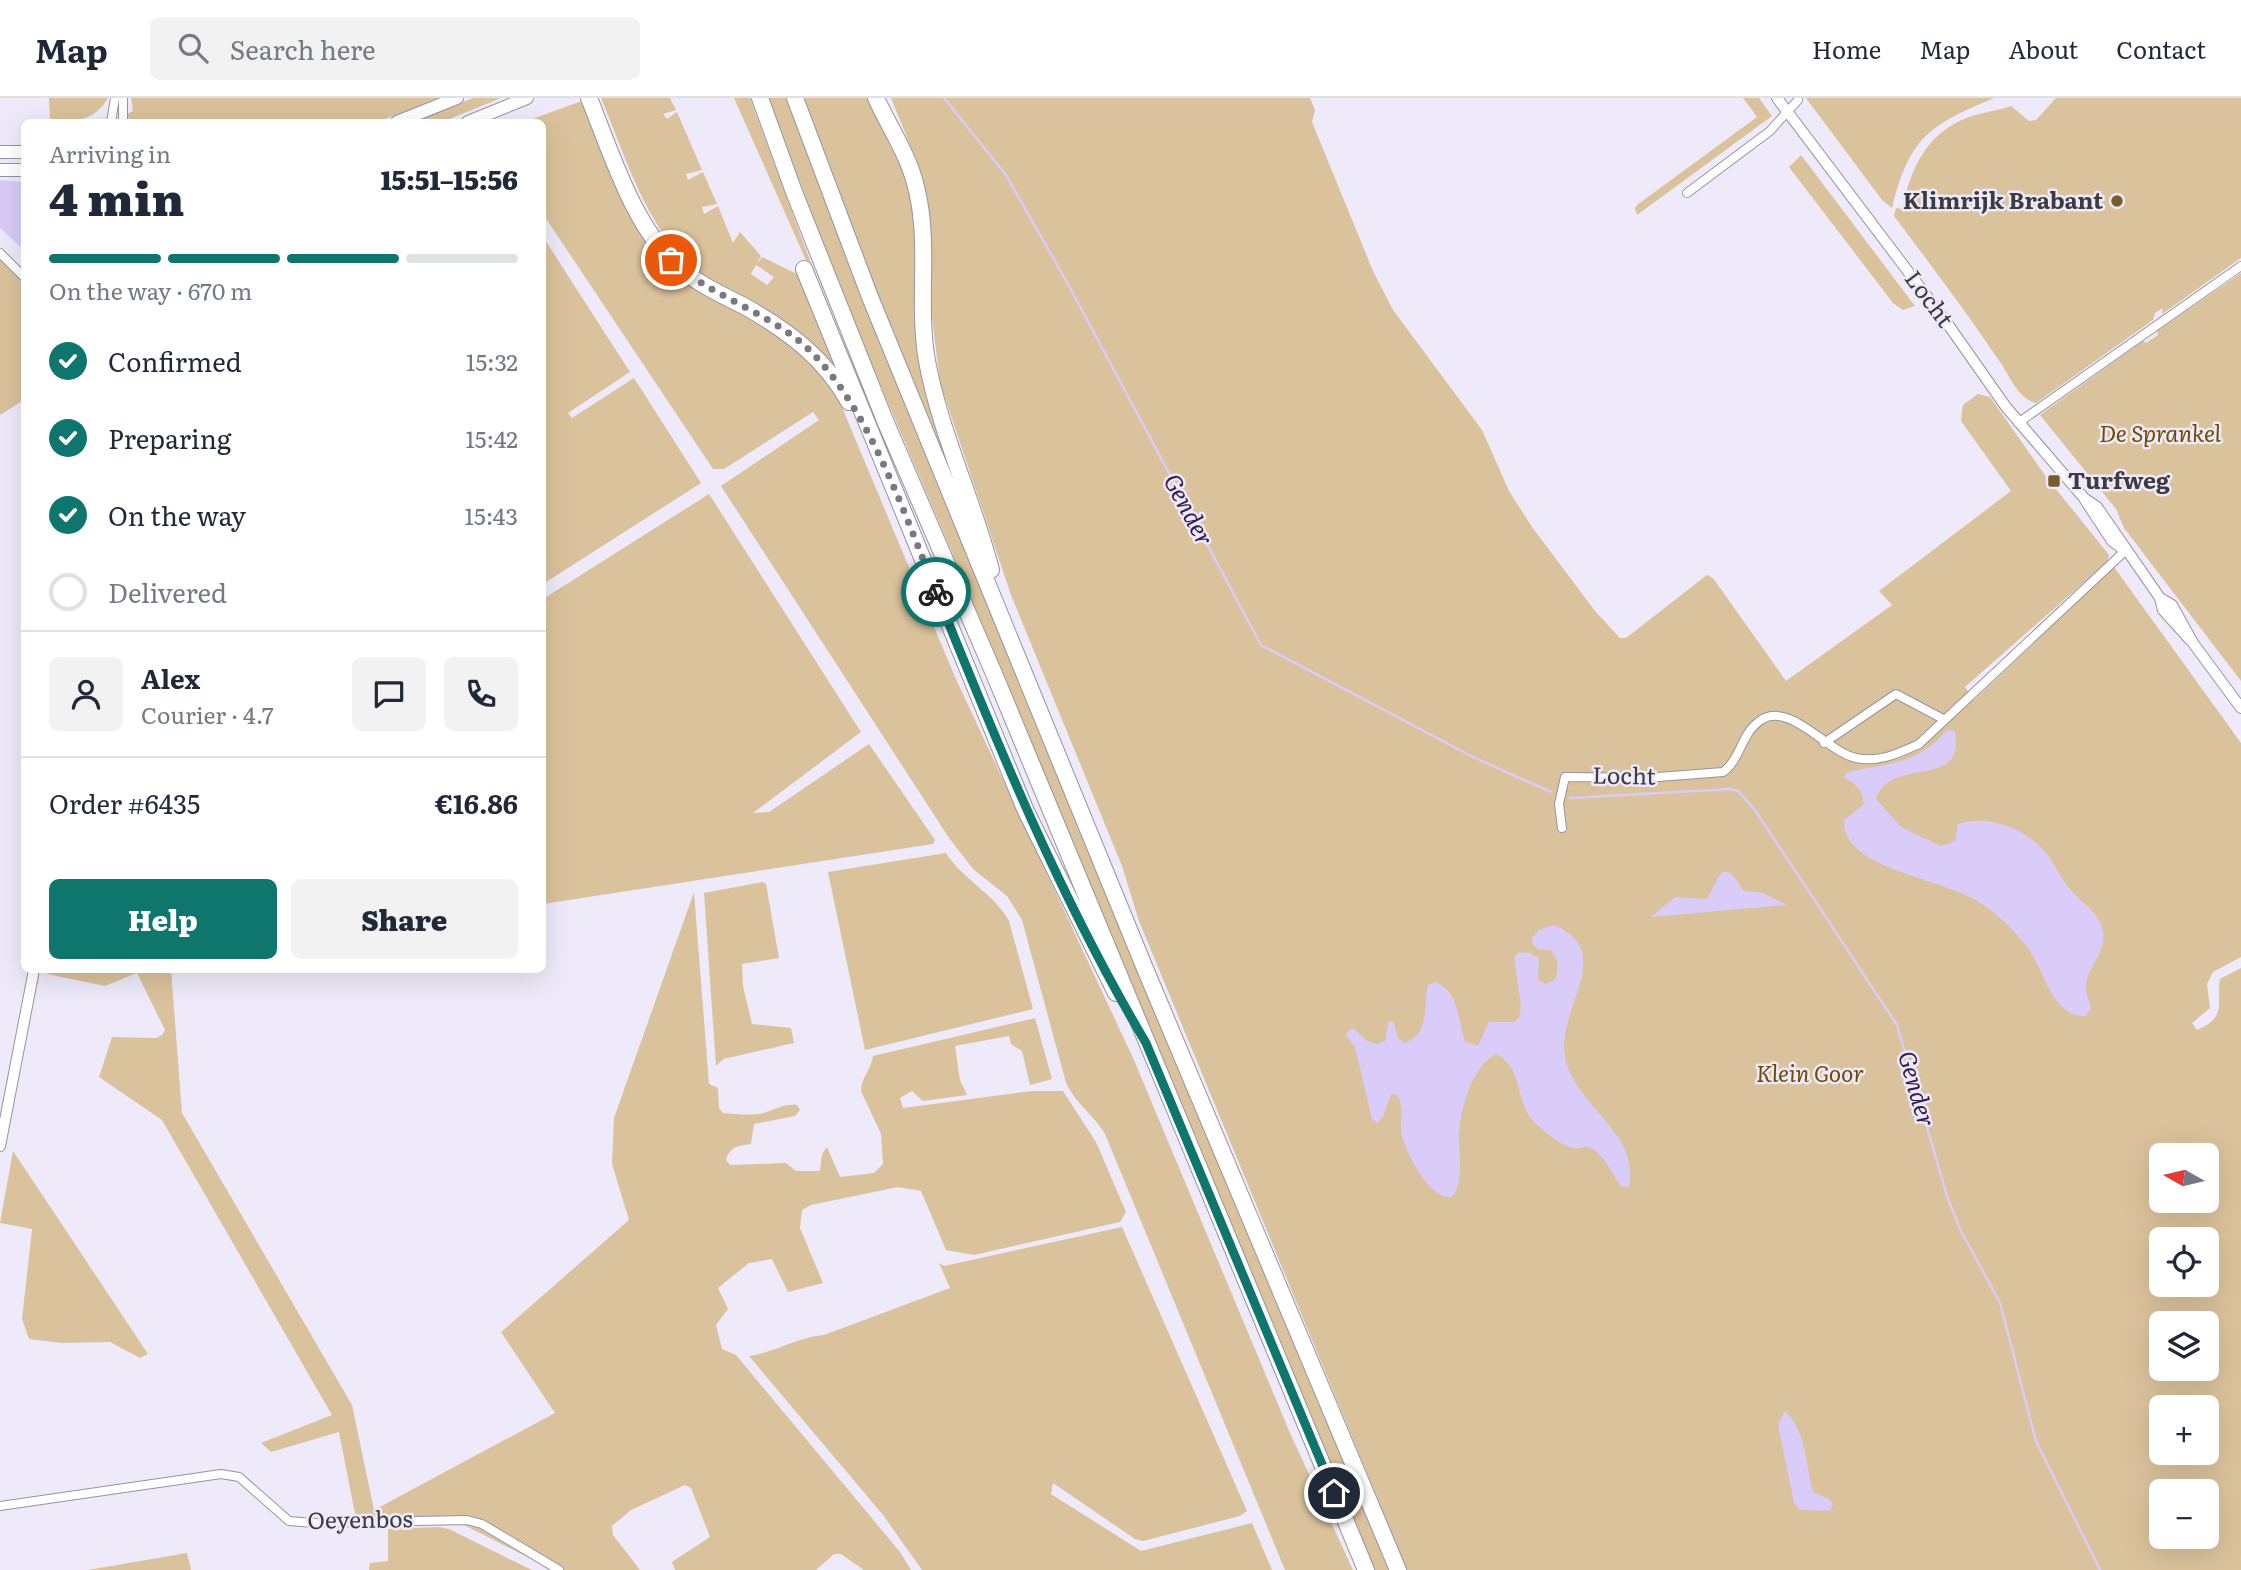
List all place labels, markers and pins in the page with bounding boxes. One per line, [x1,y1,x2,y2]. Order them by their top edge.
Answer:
place label: Klimrijk Brabant [1903,182,2103,216]
marker: Klimrijk Brabant [2109,193,2125,209]
pin [641,230,701,290]
place label: Turfweg [2068,462,2171,496]
marker: Turfweg [2046,473,2062,489]
pin [1304,1463,1364,1523]

